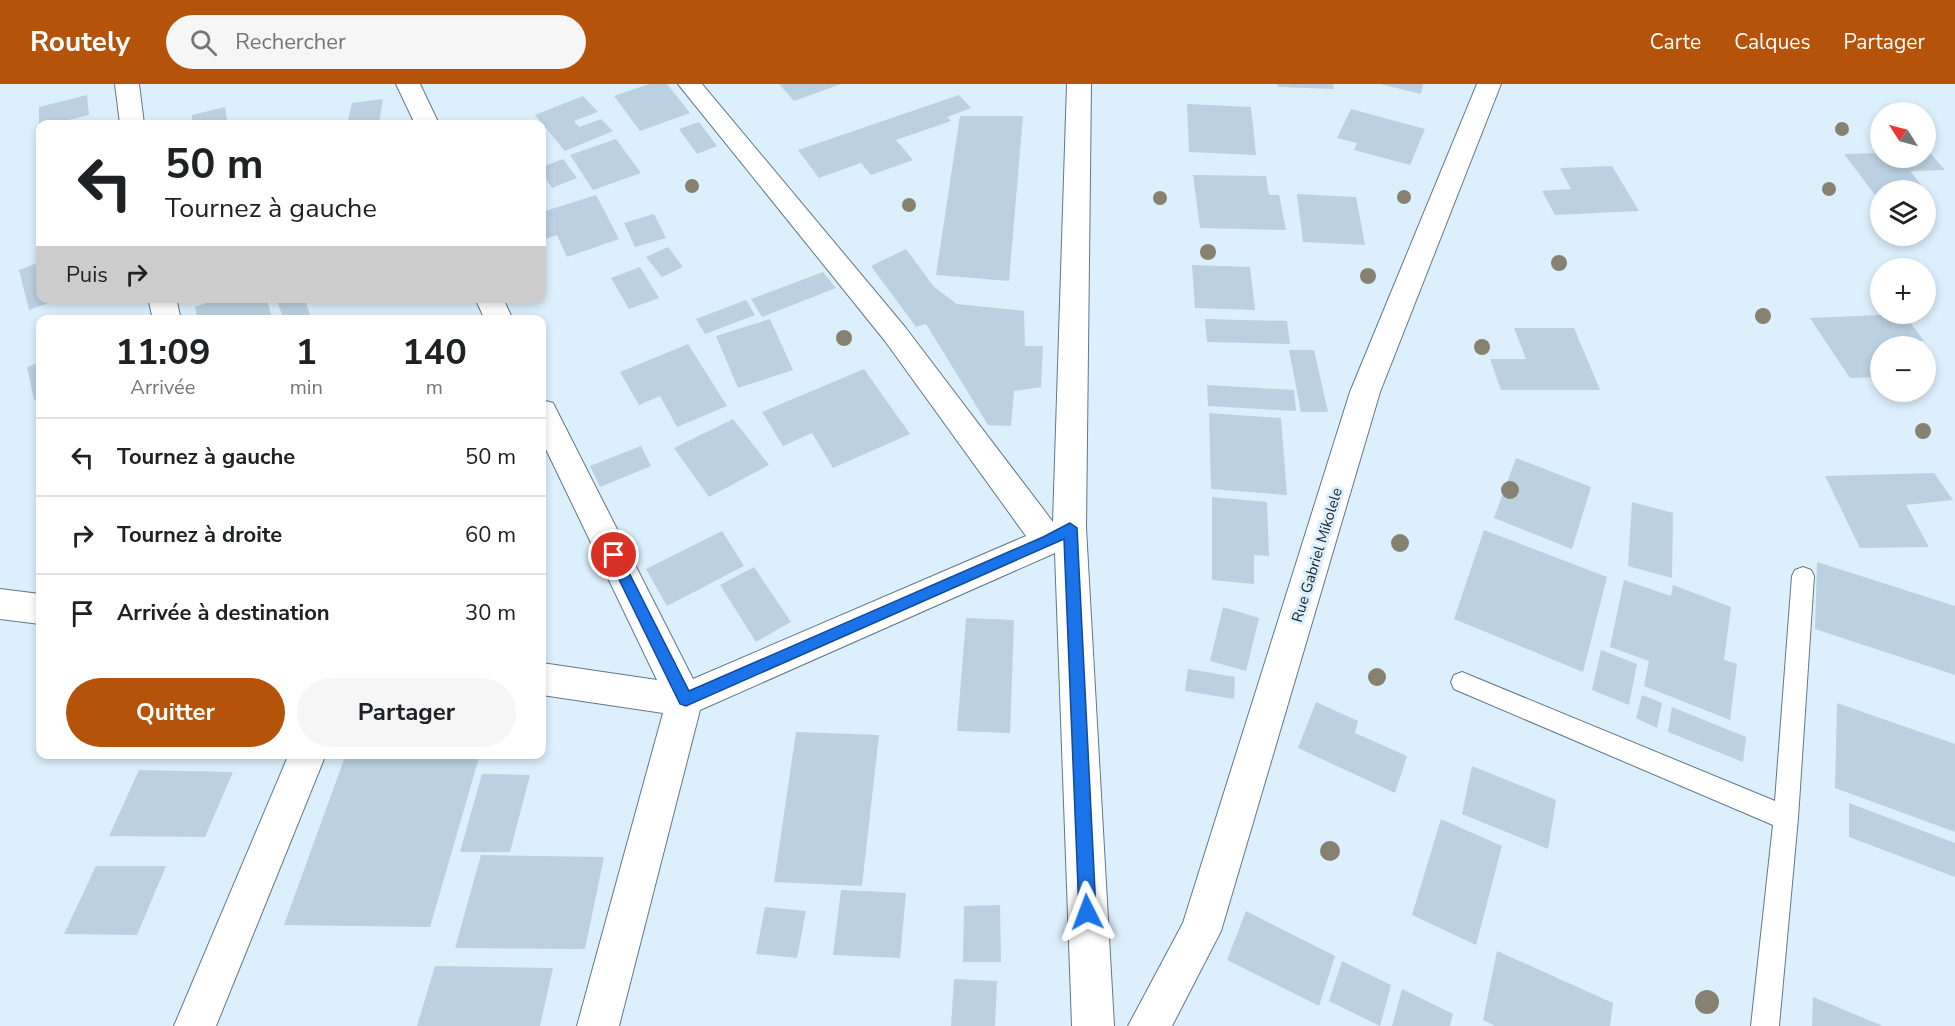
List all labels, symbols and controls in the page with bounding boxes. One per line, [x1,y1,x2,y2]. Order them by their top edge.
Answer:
search box [166,15,586,69]
text: Routely [30,23,130,61]
icon: search [187,26,220,59]
text: Rechercher [235,27,346,57]
text: Carte [1650,28,1701,56]
text: Calques [1734,28,1811,56]
text: Partager [1844,28,1925,56]
north arrow [1870,102,1936,168]
map controls [1870,102,1936,402]
text: 50 m [165,136,264,193]
icon: left [66,144,144,222]
button: layers [1870,180,1936,246]
text: Tournez à gauche [165,190,377,227]
icon: right [120,258,153,291]
button: + [1870,258,1936,324]
text: Puis [66,260,108,290]
text: 11:09 [115,328,211,377]
text: 1 [295,328,317,377]
text: 140 [402,328,467,377]
button: − [1870,336,1936,402]
text: Arrivée [130,374,195,401]
text: min [290,374,323,401]
text: m [426,374,443,401]
icon: left [66,441,99,474]
text: Tournez à gauche [117,442,295,472]
text: 50 m [465,442,516,472]
street label: Rue Gabriel Mikolele [1287,485,1347,625]
icon: right [66,519,99,552]
text: Tournez à droite [117,520,282,550]
text: 60 m [465,520,516,550]
pin [588,529,639,580]
icon: arrive [597,538,630,571]
icon: arrive [66,597,99,630]
text: Arrivée à destination [117,598,330,628]
text: 30 m [465,598,516,628]
button: Quitter [66,678,285,747]
button: Partager [297,678,516,747]
position arrow [1055,880,1119,944]

